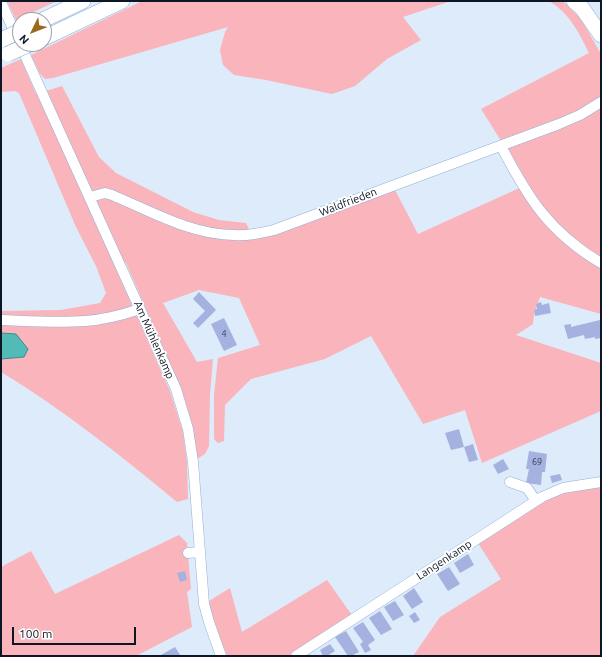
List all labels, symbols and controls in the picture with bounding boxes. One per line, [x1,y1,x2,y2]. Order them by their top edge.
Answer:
north arrow [12,12,52,52]
text: N [17,32,31,47]
street label: Waldfrieden [317,185,379,219]
street label: Am Mühlenkamp [131,299,177,381]
house number: 4 [221,329,227,339]
house number: 69 [532,457,542,467]
street label: Langenkamp [414,537,474,583]
scale bar [14,619,138,645]
text: 100 m [19,627,52,640]

